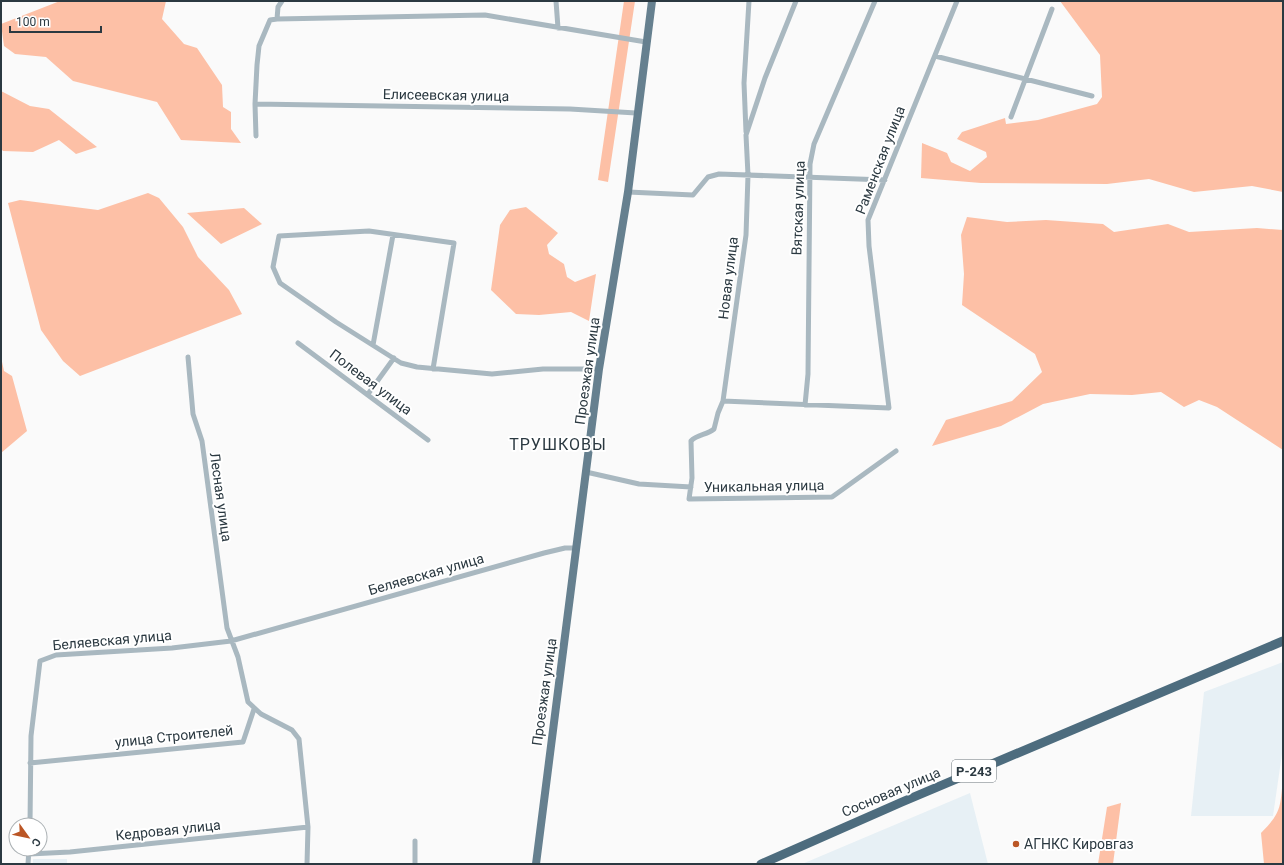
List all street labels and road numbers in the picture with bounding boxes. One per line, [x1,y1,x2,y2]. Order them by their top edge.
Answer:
street label: Елисеевская улица [383,86,509,104]
street label: Раменская улица [852,104,908,216]
street label: Вятская улица [788,160,808,256]
street label: Новая улица [715,236,741,320]
street label: Проезжая улица [572,316,602,426]
street label: Полевая улица [327,346,415,418]
street label: Лесная улица [207,451,235,543]
street label: Уникальная улица [704,477,824,495]
street label: Беляевская улица [366,550,486,598]
street label: Беляевская улица [52,627,172,653]
street label: Проезжая улица [529,637,559,747]
street label: улица Строителей [114,722,234,750]
road number: Р-243 [952,760,996,782]
street label: Сосновая улица [839,764,943,820]
street label: Кедровая улица [115,817,221,843]

